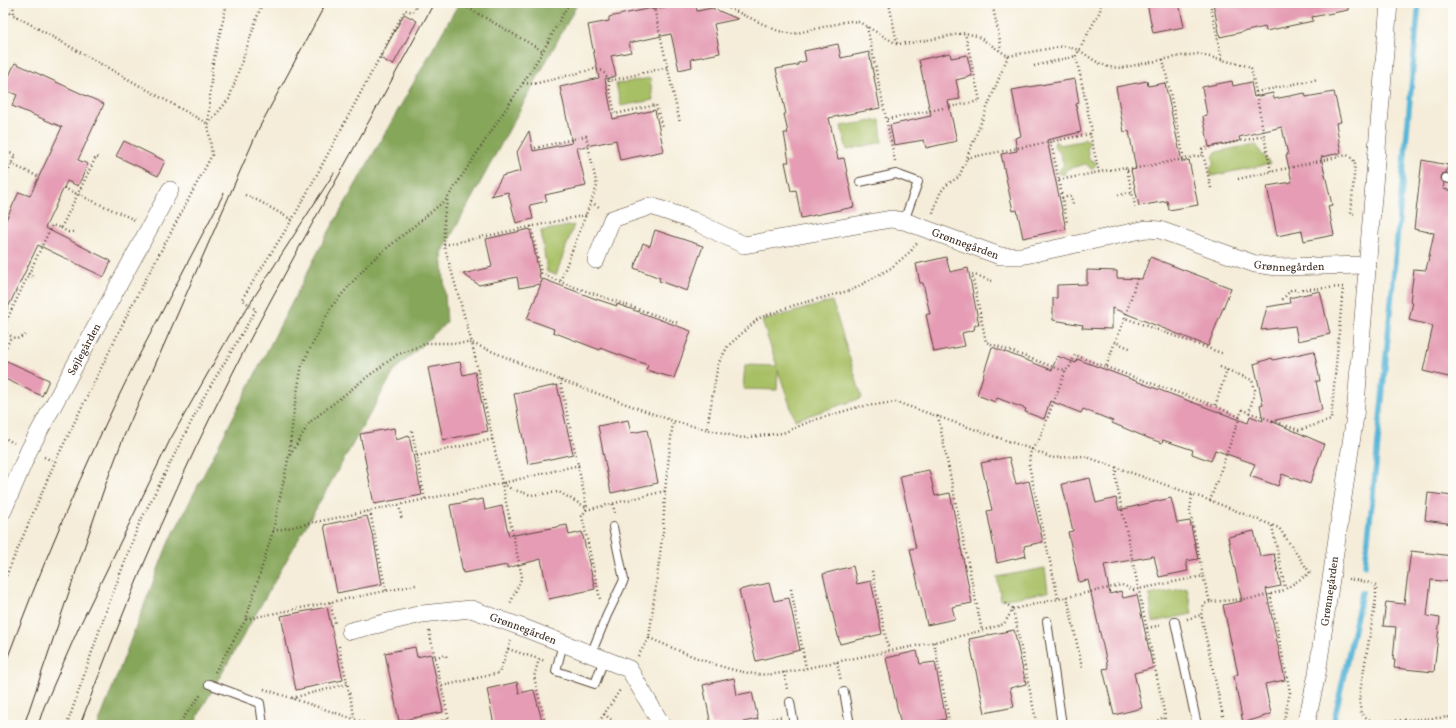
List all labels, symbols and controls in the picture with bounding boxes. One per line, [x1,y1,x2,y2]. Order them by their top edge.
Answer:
street label: Grønnegården [929,226,1001,264]
street label: Grønnegården [1253,258,1325,276]
street label: Søjlegården [65,321,105,379]
street label: Grønnegården [1318,555,1343,627]
street label: Grønnegården [487,610,559,649]

